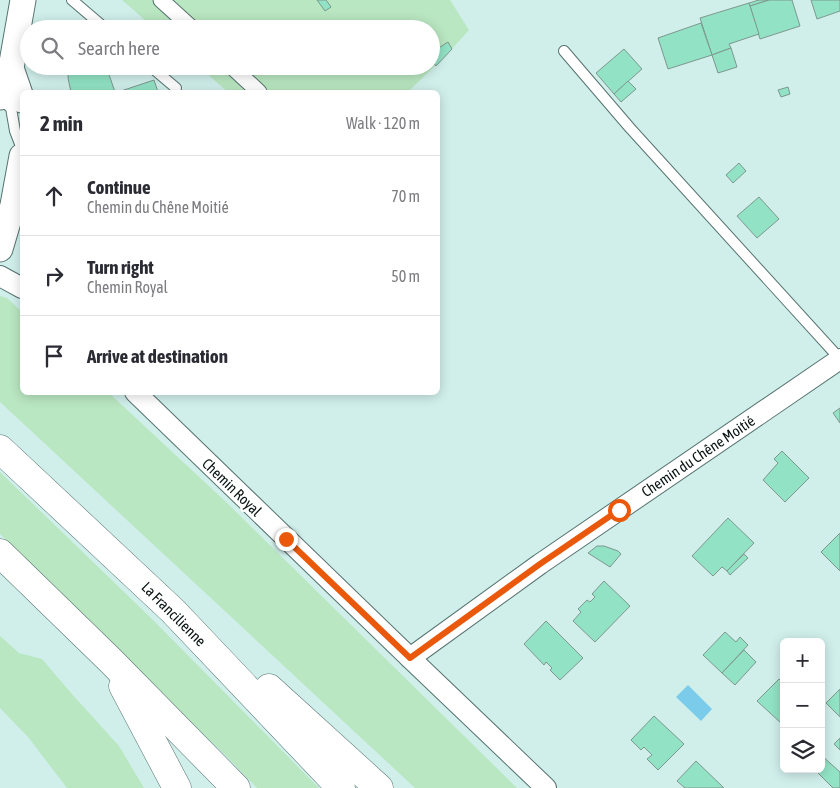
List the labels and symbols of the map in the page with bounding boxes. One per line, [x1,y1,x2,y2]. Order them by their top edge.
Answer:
street label: Chemin du Chêne Moitié [638,412,758,500]
street label: Chemin Royal [199,455,265,519]
route start [608,499,631,522]
route end [275,528,298,551]
street label: La Francilienne [138,578,210,650]

